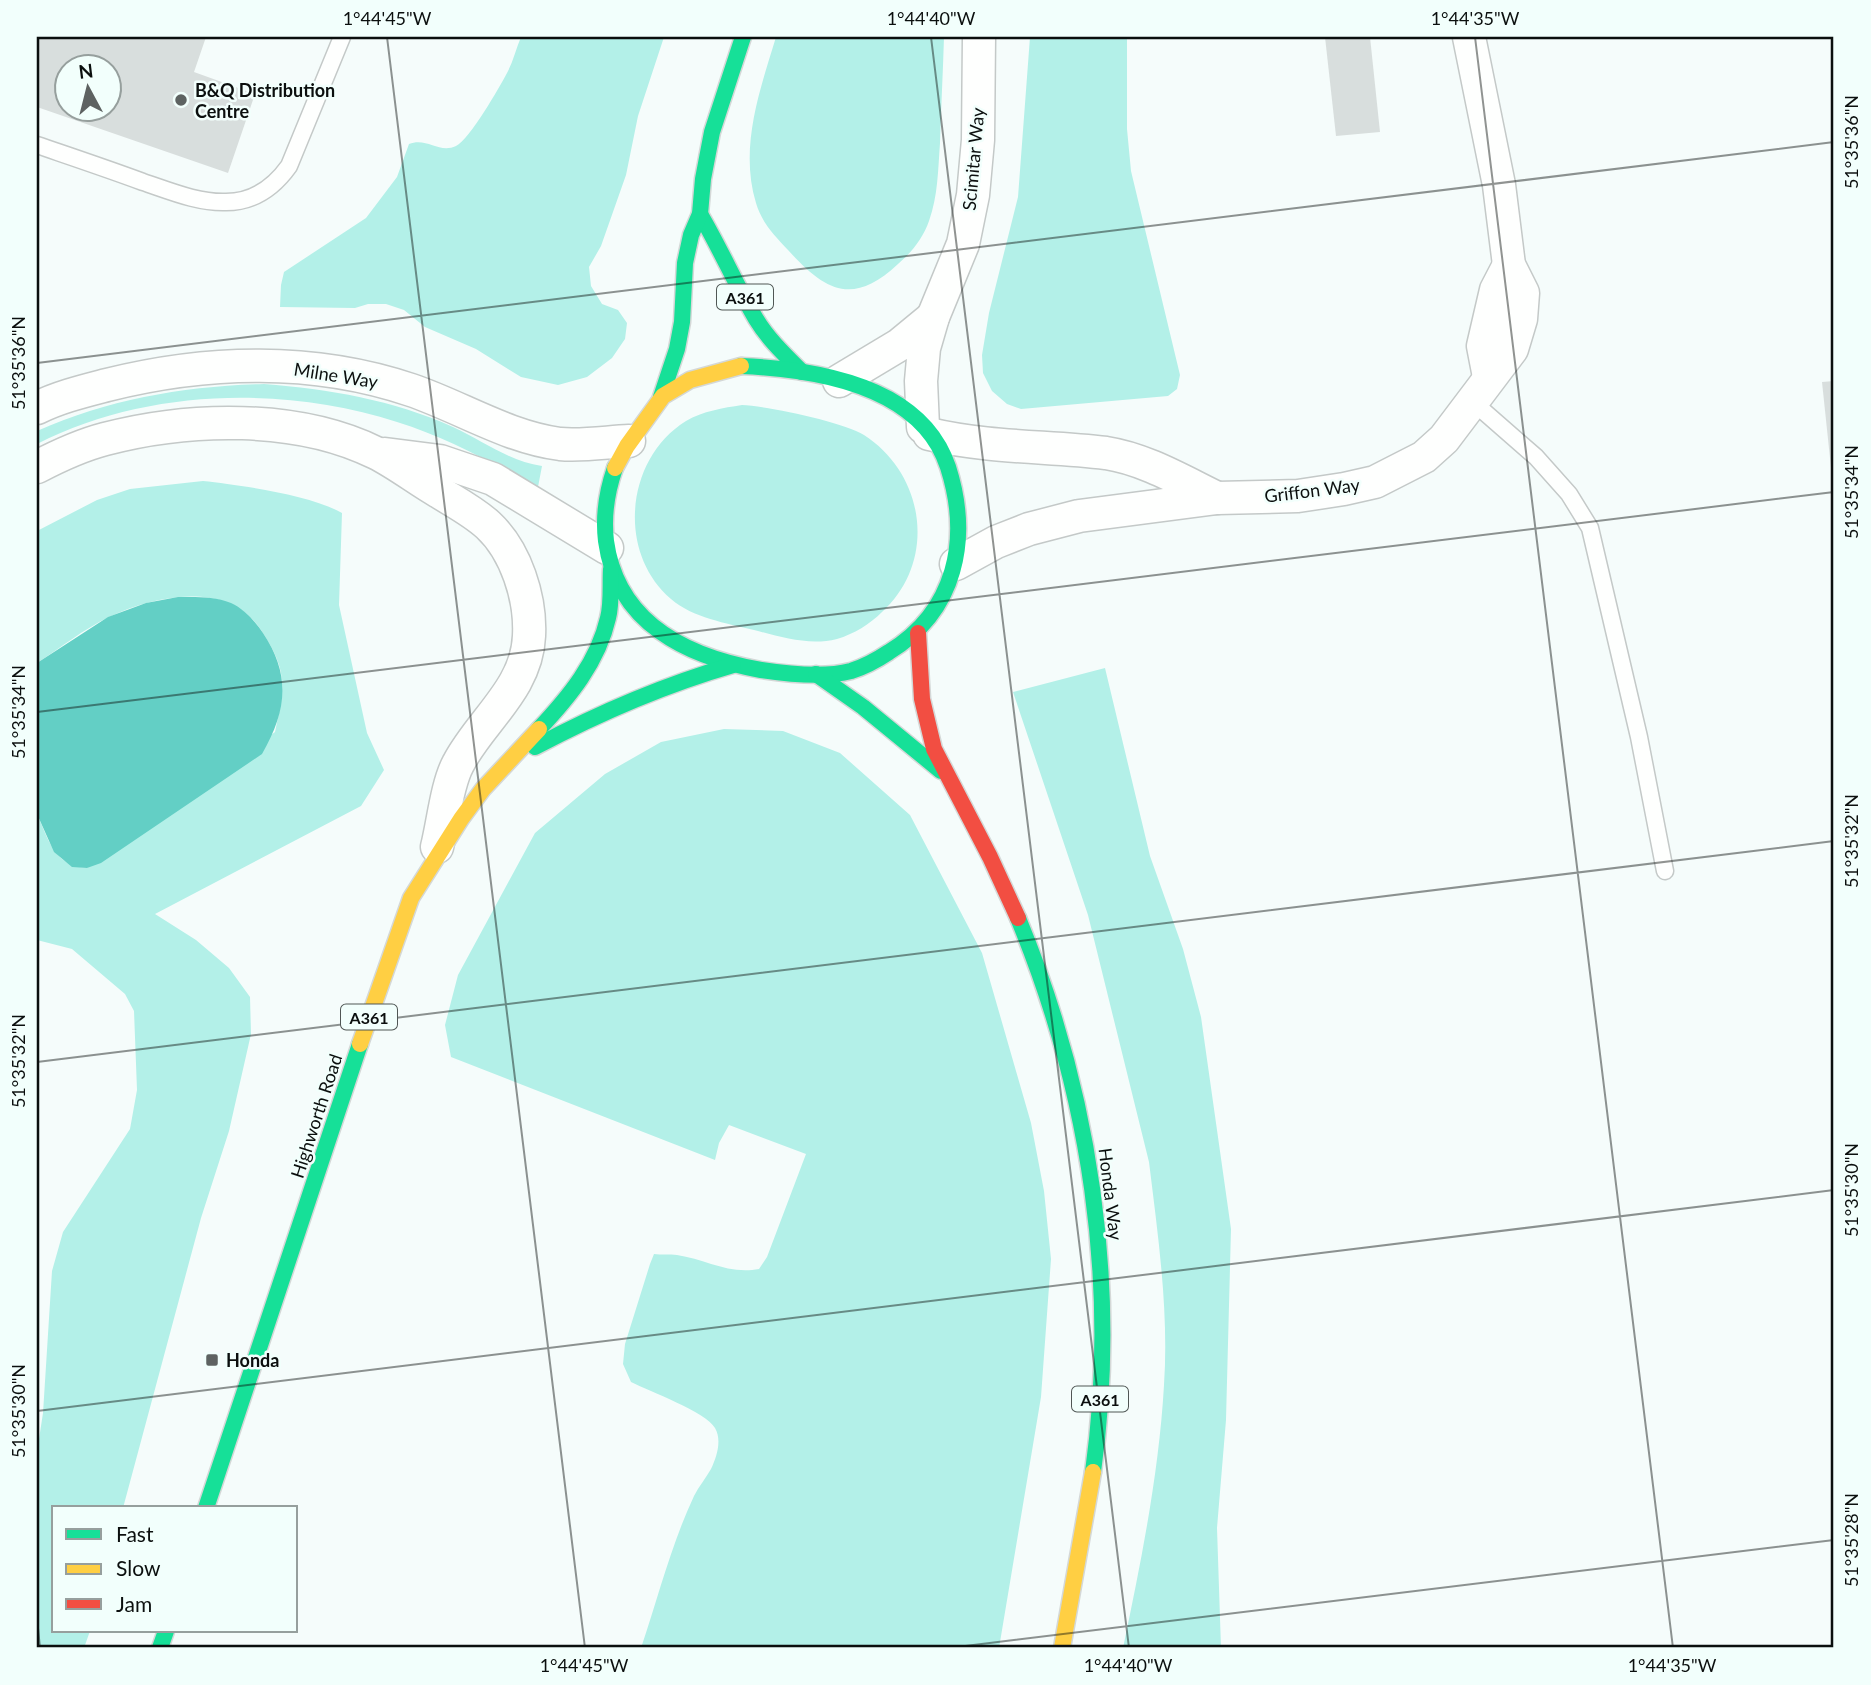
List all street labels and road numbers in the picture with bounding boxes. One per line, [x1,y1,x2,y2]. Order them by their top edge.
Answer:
street label: Scimitar Way [958,106,989,211]
road number: A361 [717,284,773,310]
street label: Milne Way [292,358,380,393]
street label: Griffon Way [1263,473,1362,507]
road number: A361 [341,1004,397,1030]
street label: Highworth Road [286,1051,346,1181]
street label: Honda Way [1094,1147,1128,1242]
road number: A361 [1072,1386,1128,1412]

